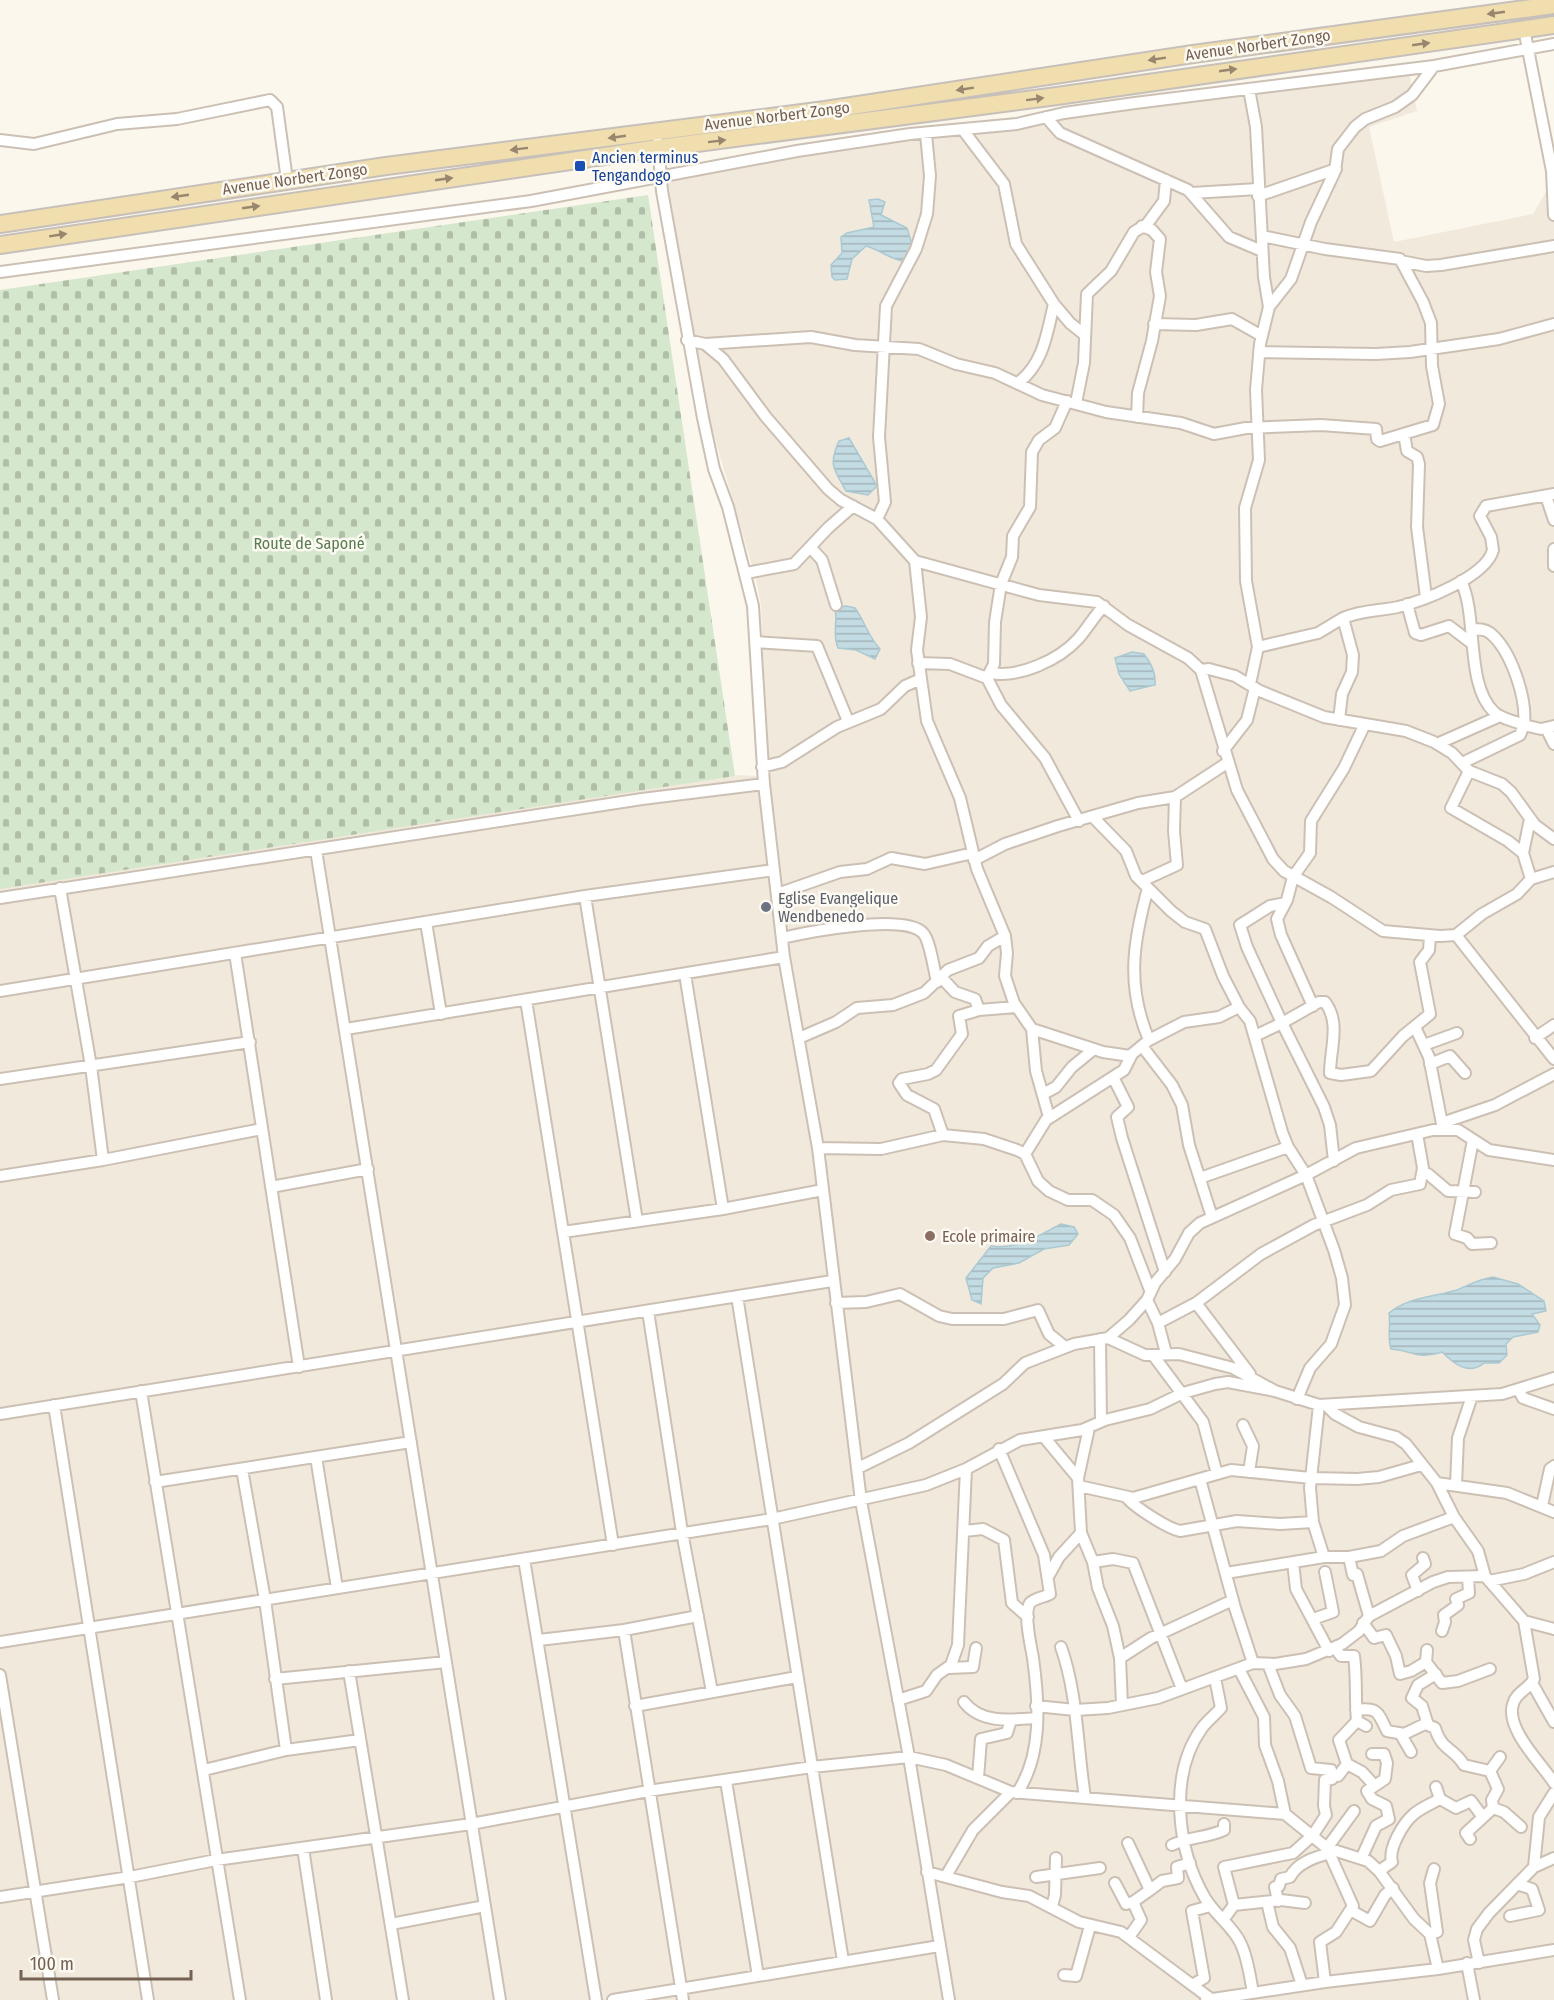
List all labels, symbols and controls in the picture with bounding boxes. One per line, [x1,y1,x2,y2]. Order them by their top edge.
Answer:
one-way arrow [1486,8,1505,17]
street label: Avenue Norbert Zongo [1184,25,1332,65]
one-way arrow [1412,40,1431,49]
one-way arrow [1148,55,1167,64]
one-way arrow [1219,65,1238,75]
one-way arrow [955,85,974,94]
one-way arrow [1026,94,1045,103]
street label: Avenue Norbert Zongo [703,98,851,134]
one-way arrow [607,132,626,141]
one-way arrow [707,136,726,145]
one-way arrow [509,145,528,154]
place label: Ancien terminus Tengandogo [592,148,698,185]
street label: Avenue Norbert Zongo [221,159,369,199]
marker: Ancien terminus Tengandogo [573,159,587,173]
one-way arrow [434,174,453,183]
one-way arrow [171,191,190,200]
one-way arrow [241,202,260,211]
one-way arrow [48,231,67,240]
park label: Route de Saponé [253,534,365,553]
place label: Eglise Evangelique Wendbenedo [778,889,898,926]
marker: Eglise Evangelique Wendbenedo [759,900,773,914]
place label: Ecole primaire [942,1227,1035,1246]
marker: Ecole primaire [923,1229,937,1243]
scale bar [21,1943,190,1981]
text: 100 m [30,1953,74,1975]

